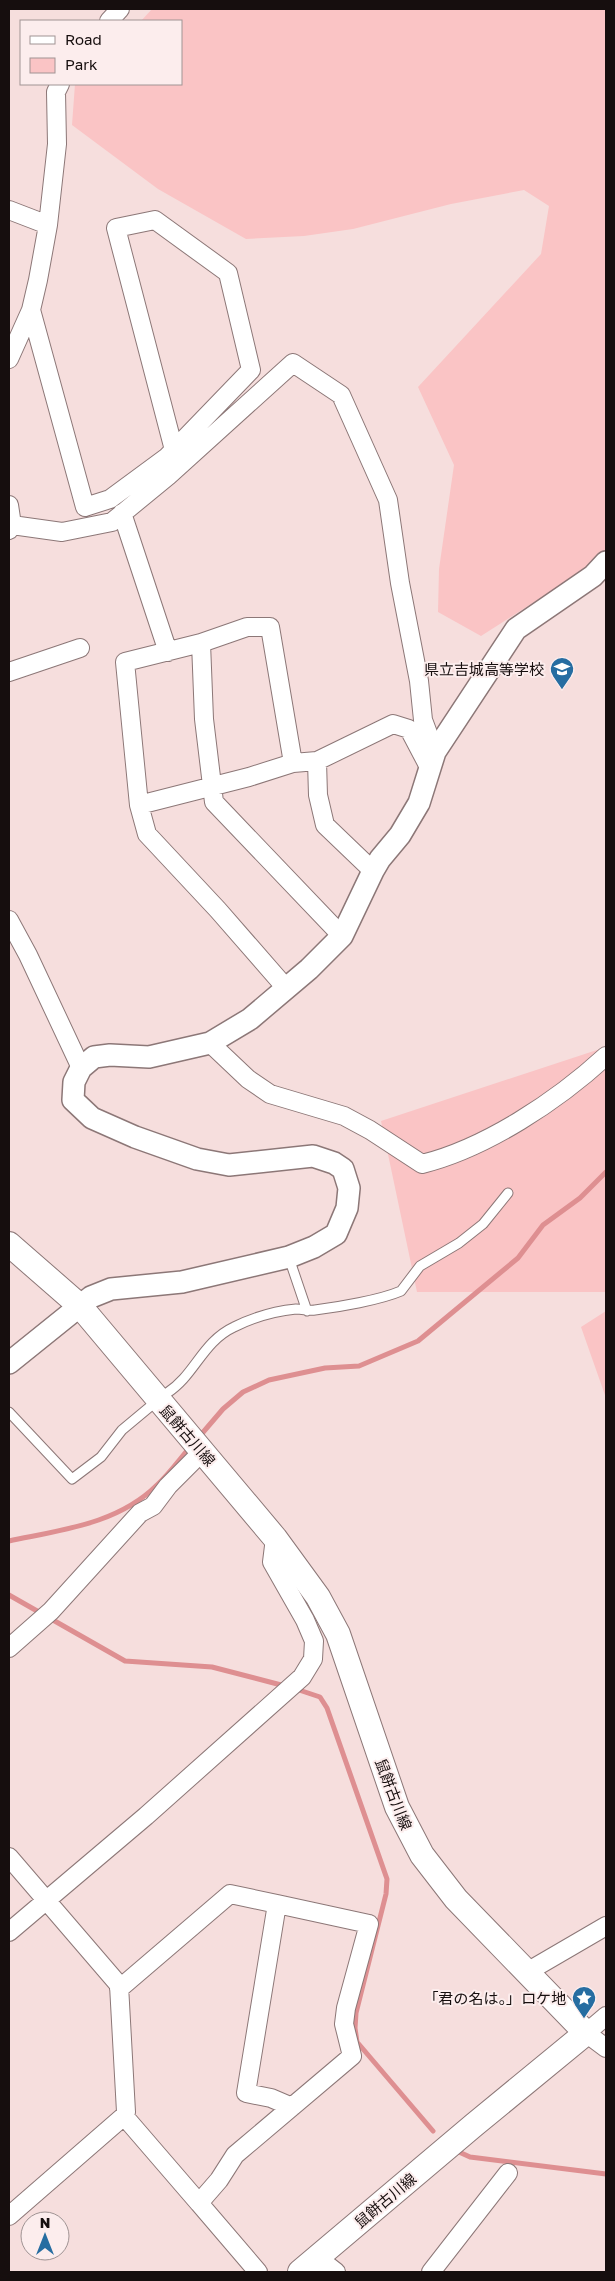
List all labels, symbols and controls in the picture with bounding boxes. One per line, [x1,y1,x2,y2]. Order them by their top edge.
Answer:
legend [20,20,182,85]
text: Road [65,30,102,48]
text: Park [65,55,98,73]
school or university icon: 県立吉城高等学校 [549,656,575,690]
place label: 県立吉城高等学校 [424,660,544,678]
street label: 鼠餅古川線 [157,1401,219,1469]
street label: 鼠餅古川線 [372,1756,416,1832]
place icon: 「君の名は。」ロケ地 [571,1985,597,2019]
place label: 「君の名は。」ロケ地 [423,1989,566,2007]
street label: 鼠餅古川線 [350,2169,420,2231]
north arrow [20,2211,70,2261]
text: N [40,2214,50,2231]

